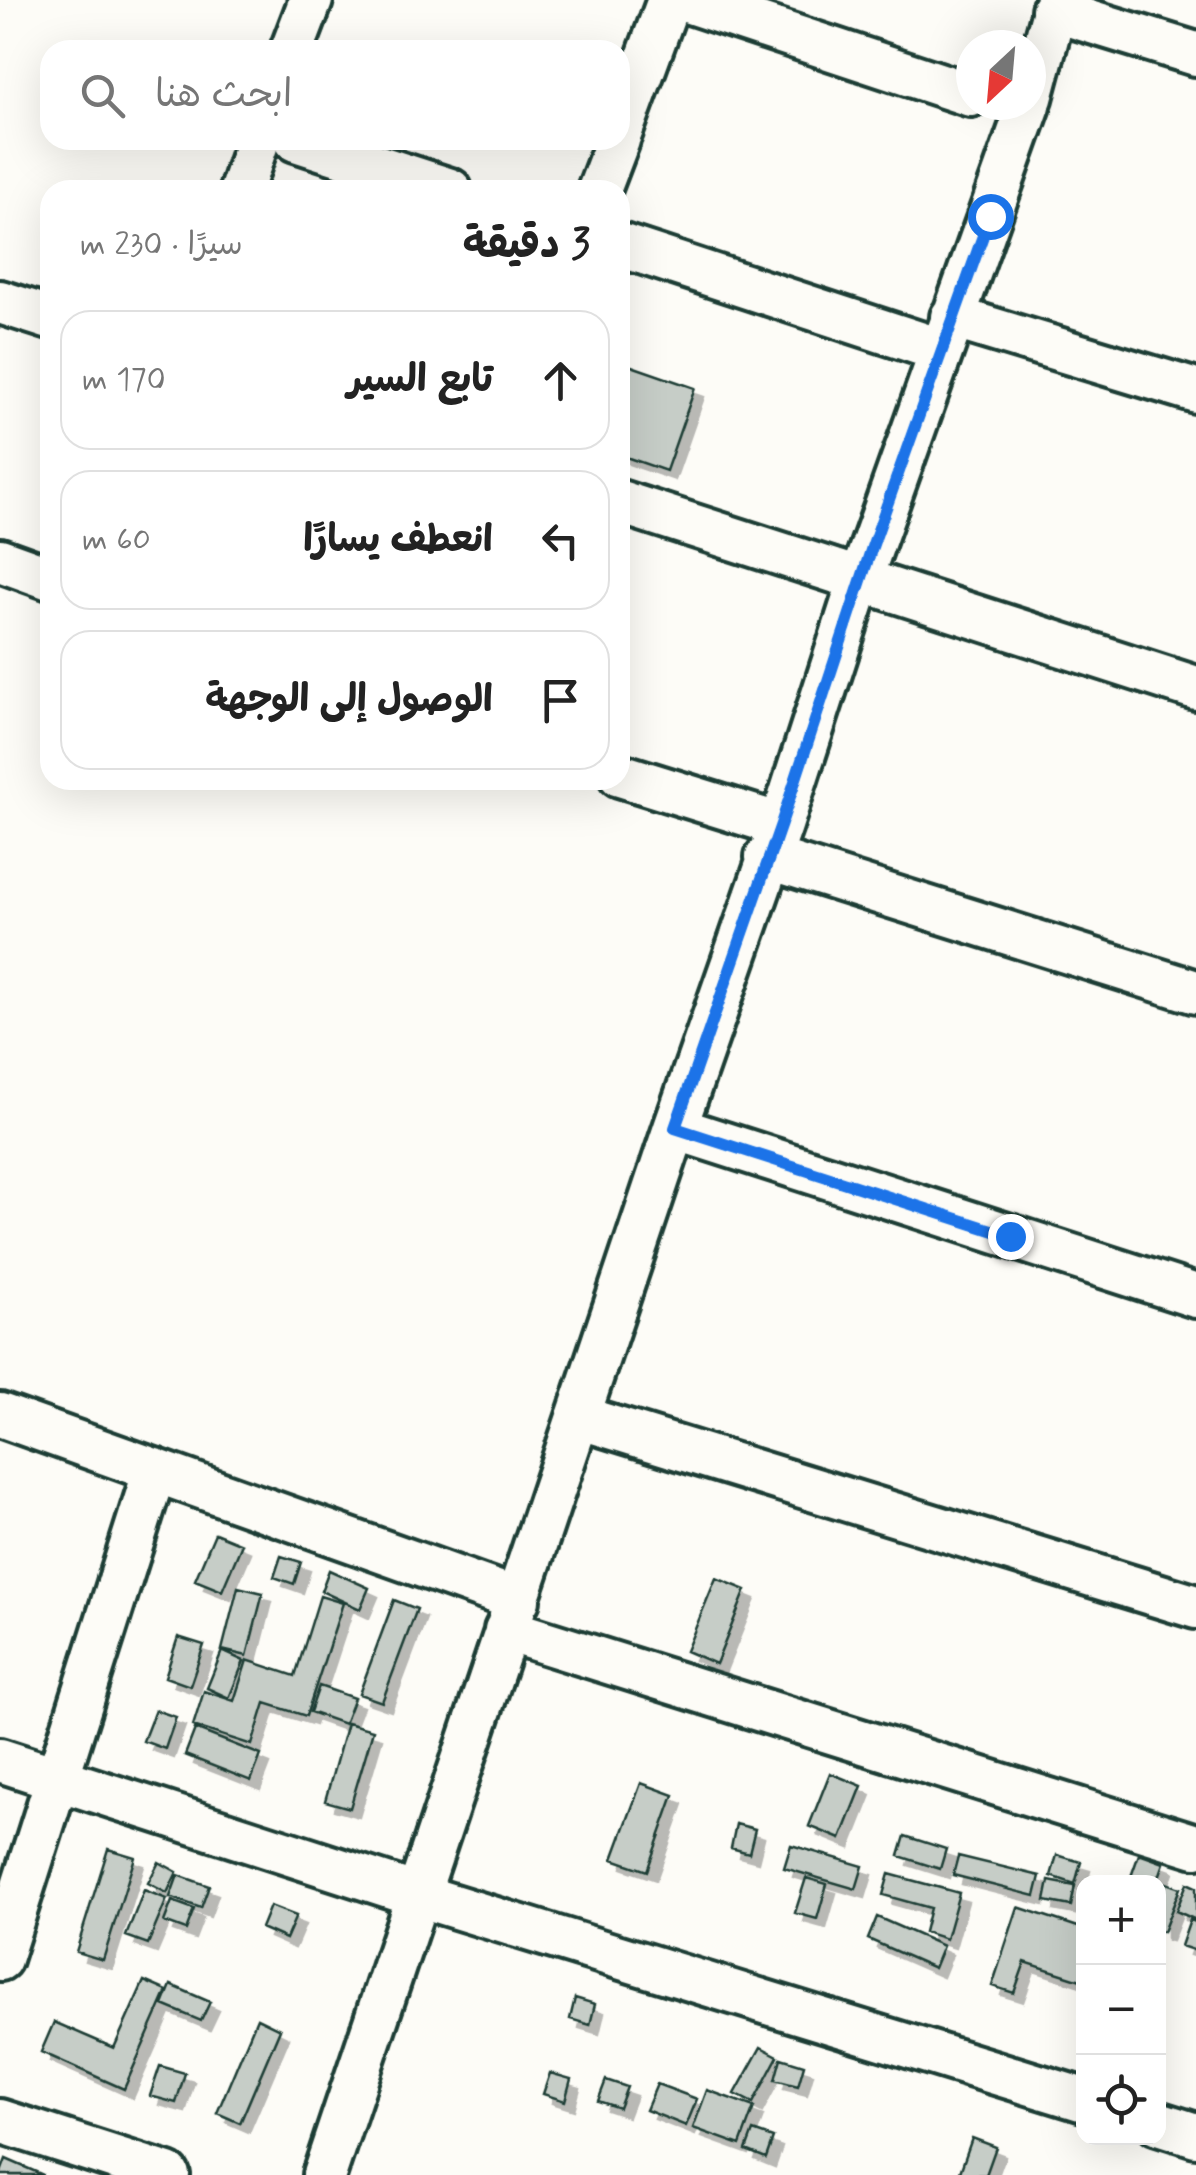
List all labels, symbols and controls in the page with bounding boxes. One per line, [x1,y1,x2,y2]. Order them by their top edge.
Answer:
north arrow [956,30,1046,120]
search box [40,40,630,150]
icon: search [75,68,130,123]
text: ابحث هنا [155,71,292,120]
route start [968,194,1014,240]
text: 3 دقيقة [463,218,590,273]
text: سيرًا · 230 m [80,224,243,266]
icon: ahead [533,353,588,408]
text: تابع السير [347,356,493,405]
text: 170 m [82,359,166,401]
icon: left [533,513,588,568]
text: انعطف يسارًا [303,516,493,565]
text: 60 m [82,519,151,561]
icon: arrive [533,673,588,728]
text: الوصول إلى الوجهة [205,676,493,725]
route end [988,1214,1034,1260]
map controls [1076,1875,1166,2145]
button: + [1076,1875,1166,1965]
button: − [1076,1965,1166,2055]
button: locate [1076,2055,1166,2145]

